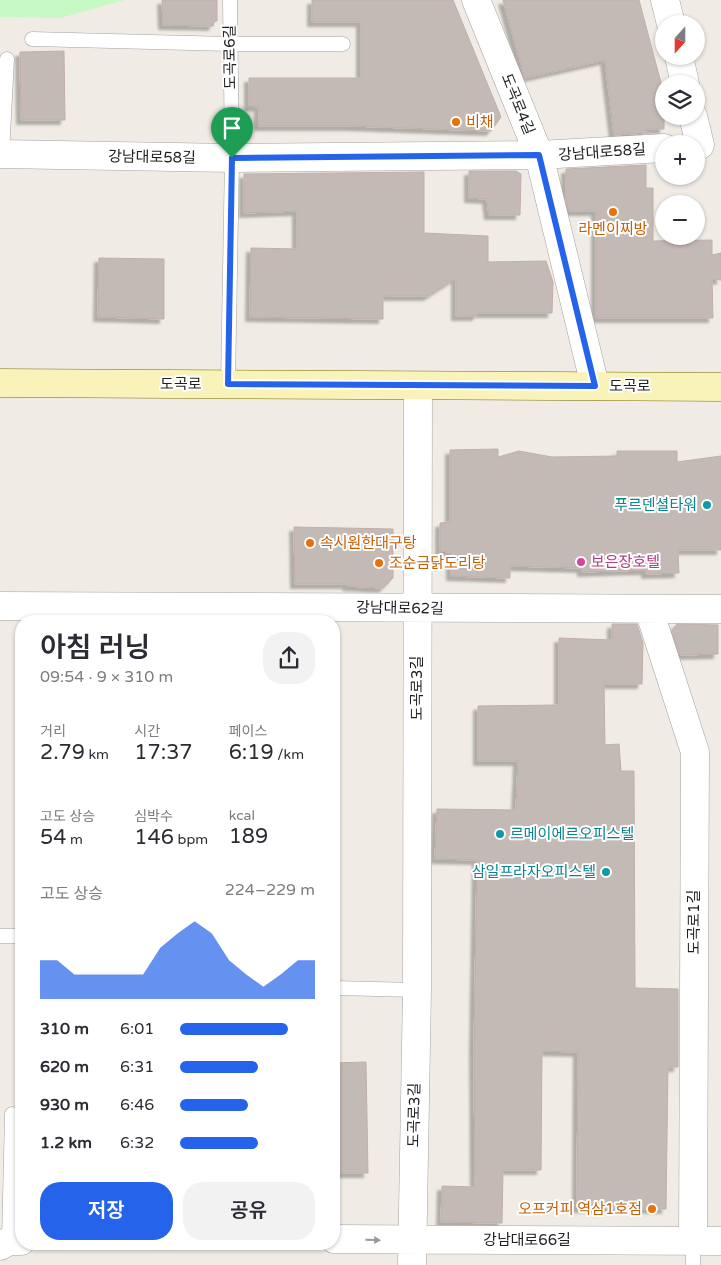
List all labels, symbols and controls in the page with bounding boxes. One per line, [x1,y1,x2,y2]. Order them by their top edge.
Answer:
north arrow [655,15,705,65]
map controls [655,15,705,245]
street label: 도곡로6길 [220,25,240,89]
street label: 도곡로4길 [498,71,538,137]
button: layers [655,75,705,125]
pin [211,107,253,158]
place label: 비채 [466,113,494,131]
icon: arrive [218,114,246,142]
marker: 비채 [450,116,462,128]
button: + [655,135,705,185]
street label: 강남대로58길 [558,140,646,164]
street label: 강남대로58길 [108,147,196,167]
button: − [655,195,705,245]
marker: 라멘이찌방 [607,206,619,218]
place label: 라멘이찌방 [578,220,648,238]
street label: 도곡로 [160,375,202,393]
street label: 도곡로 [609,377,651,395]
place label: 푸르덴셜타워 [614,496,697,514]
marker: 푸르덴셜타워 [701,499,713,511]
place label: 속시원한대구탕 [320,534,417,552]
marker: 속시원한대구탕 [304,537,316,549]
place label: 보은장호텔 [591,553,660,571]
place label: 조순금닭도리탕 [389,554,486,572]
marker: 보은장호텔 [575,556,587,568]
marker: 조순금닭도리탕 [373,557,385,569]
street label: 강남대로62길 [356,598,444,618]
text: 아침 러닝 [40,631,150,665]
button: share [263,632,315,684]
street label: 도곡로3길 [408,656,426,720]
text: 09:54 · 9 × 310 m [40,667,173,687]
text: 거리 [40,723,66,740]
text: 시간 [134,723,160,740]
text: 페이스 [229,723,267,740]
text: 2.79 [40,740,85,765]
text: 17:37 [134,740,193,765]
text: 6:19 [229,740,274,765]
text: km [85,746,109,763]
text: /km [274,746,304,763]
text: kcal [229,807,255,824]
text: 고도 상승 [40,808,95,825]
text: 심박수 [134,808,173,825]
text: 189 [229,824,268,849]
text: 54 [40,825,66,850]
text: 146 [134,825,174,850]
place label: 르메이에르오피스텔 [510,825,634,843]
marker: 르메이에르오피스텔 [494,828,506,840]
text: m [66,831,83,848]
text: bpm [174,831,208,848]
place label: 삼일프라자오피스텔 [472,863,596,881]
marker: 삼일프라자오피스텔 [600,866,612,878]
text: 224–229 m [225,880,315,900]
text: 고도 상승 [40,884,103,904]
street label: 도곡로1길 [685,890,703,954]
text: 310 m [40,1019,89,1039]
text: 6:01 [120,1019,154,1039]
text: 620 m [40,1057,89,1077]
text: 6:31 [120,1057,154,1077]
street label: 도곡로3길 [404,1083,424,1147]
text: 930 m [40,1095,89,1115]
text: 6:46 [120,1095,154,1115]
text: 1.2 km [40,1133,92,1153]
text: 6:32 [120,1133,154,1153]
button: 저장 [40,1182,173,1240]
button: 공유 [183,1182,315,1240]
place label: 오프커피 역삼1호점 [518,1200,642,1218]
marker: 오프커피 역삼1호점 [646,1203,658,1215]
street label: 강남대로66길 [483,1231,571,1249]
one-way arrow [365,1236,381,1244]

